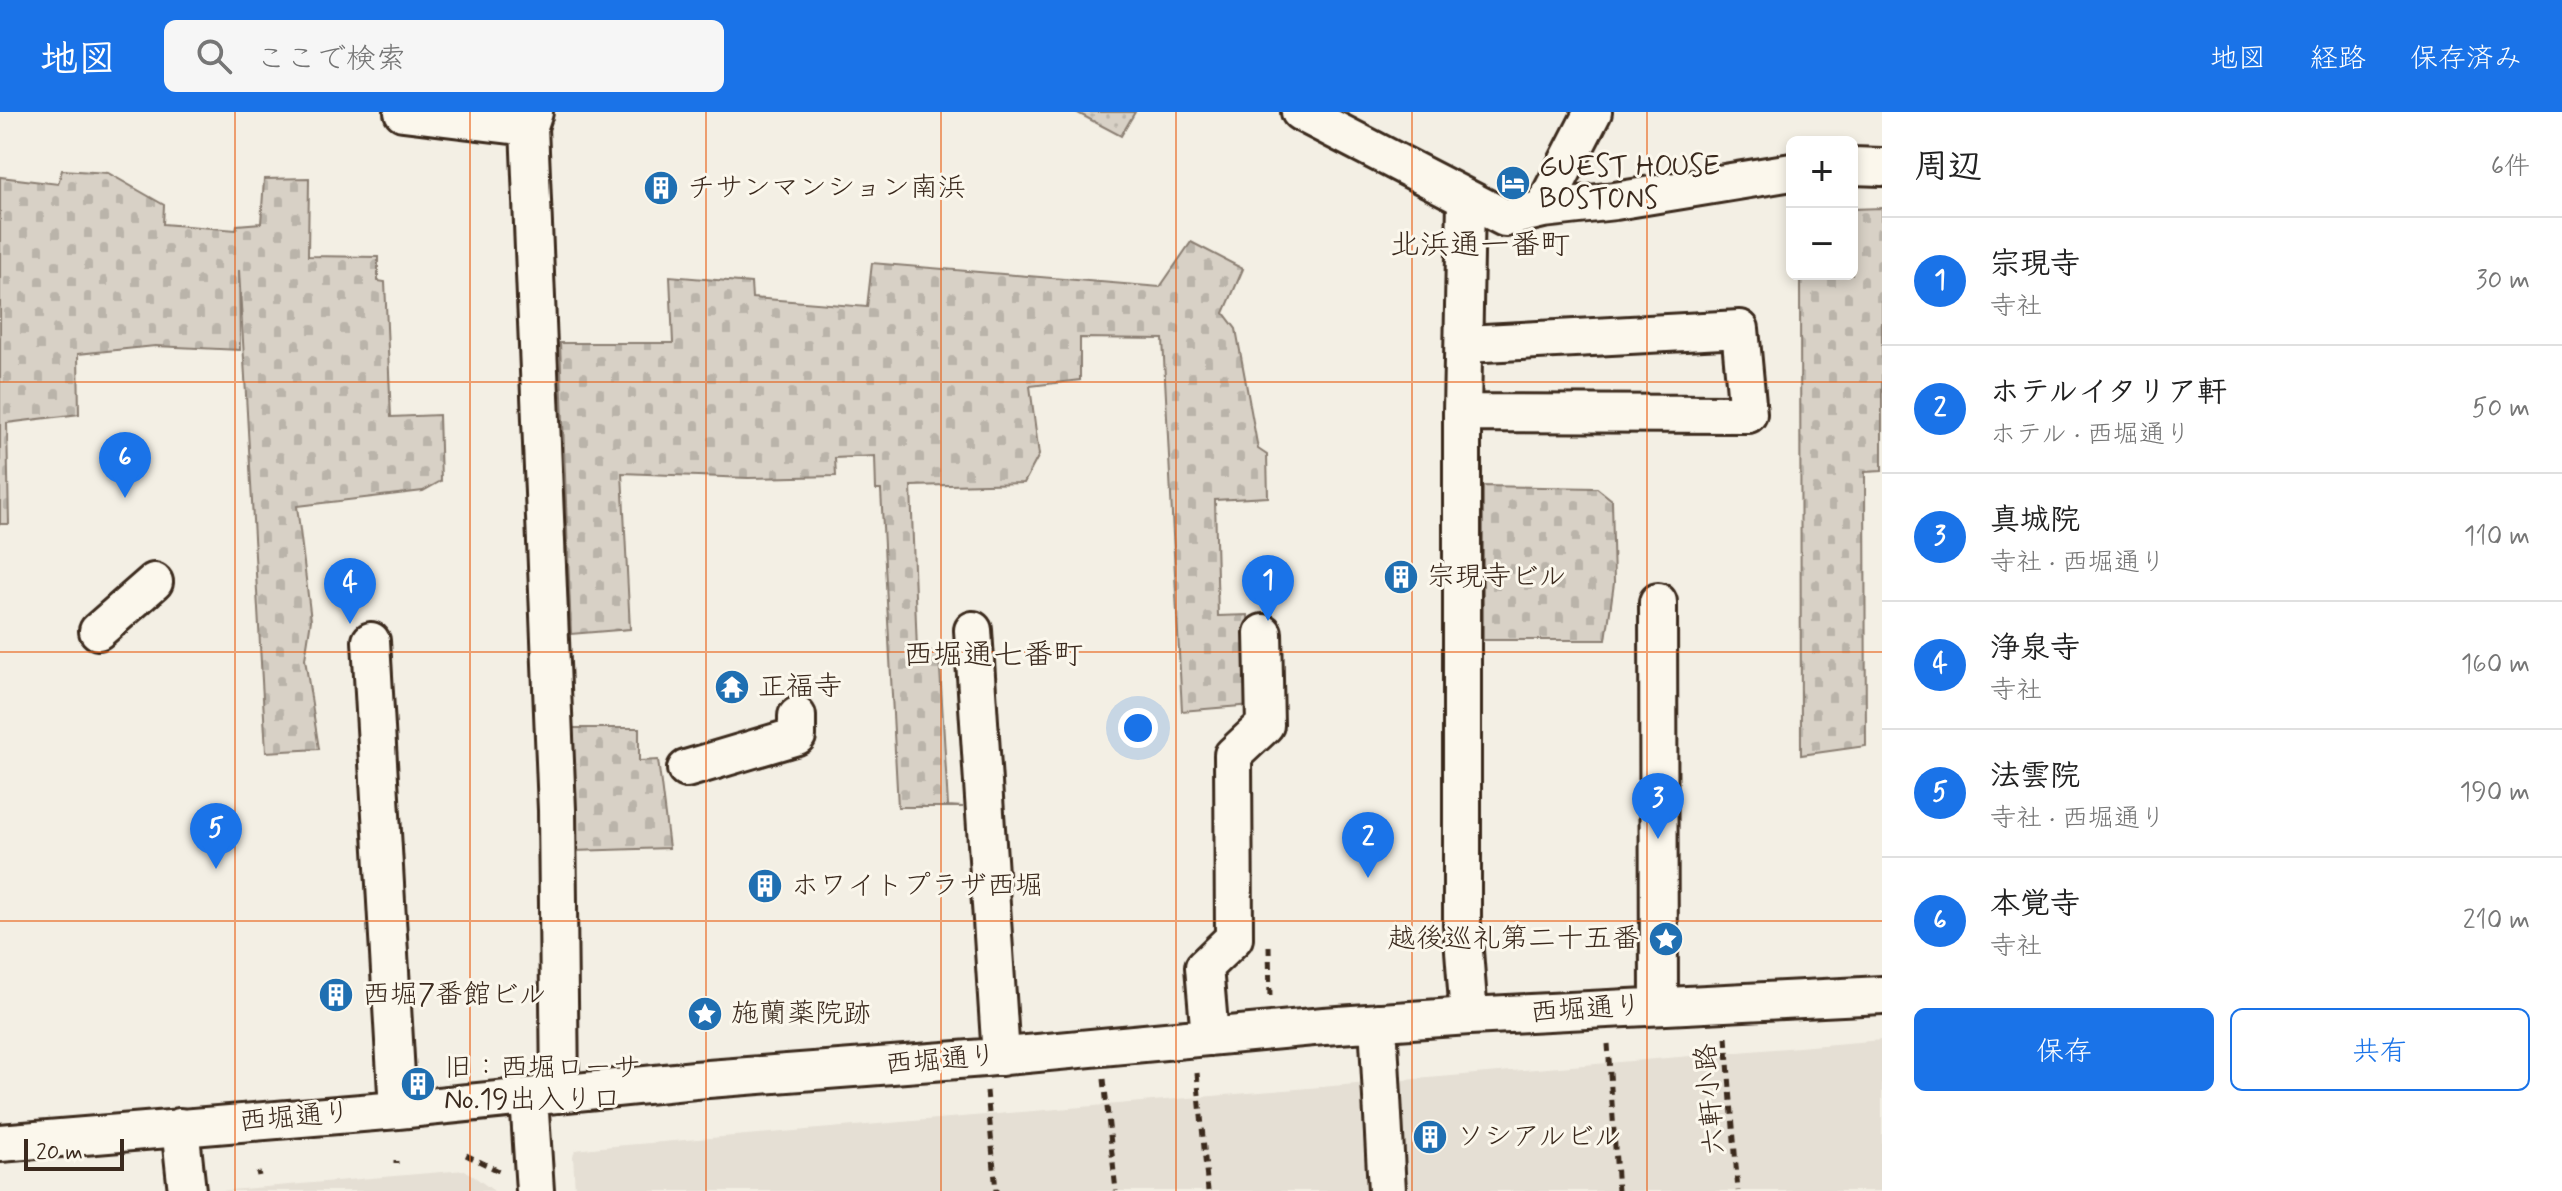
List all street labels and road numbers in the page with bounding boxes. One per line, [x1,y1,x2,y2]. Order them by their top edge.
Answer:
street label: 西堀通り [1529,988,1643,1032]
street label: 西堀通り [884,1038,998,1084]
street label: 六軒小路 [1688,1042,1734,1156]
street label: 西堀通り [238,1095,352,1141]

